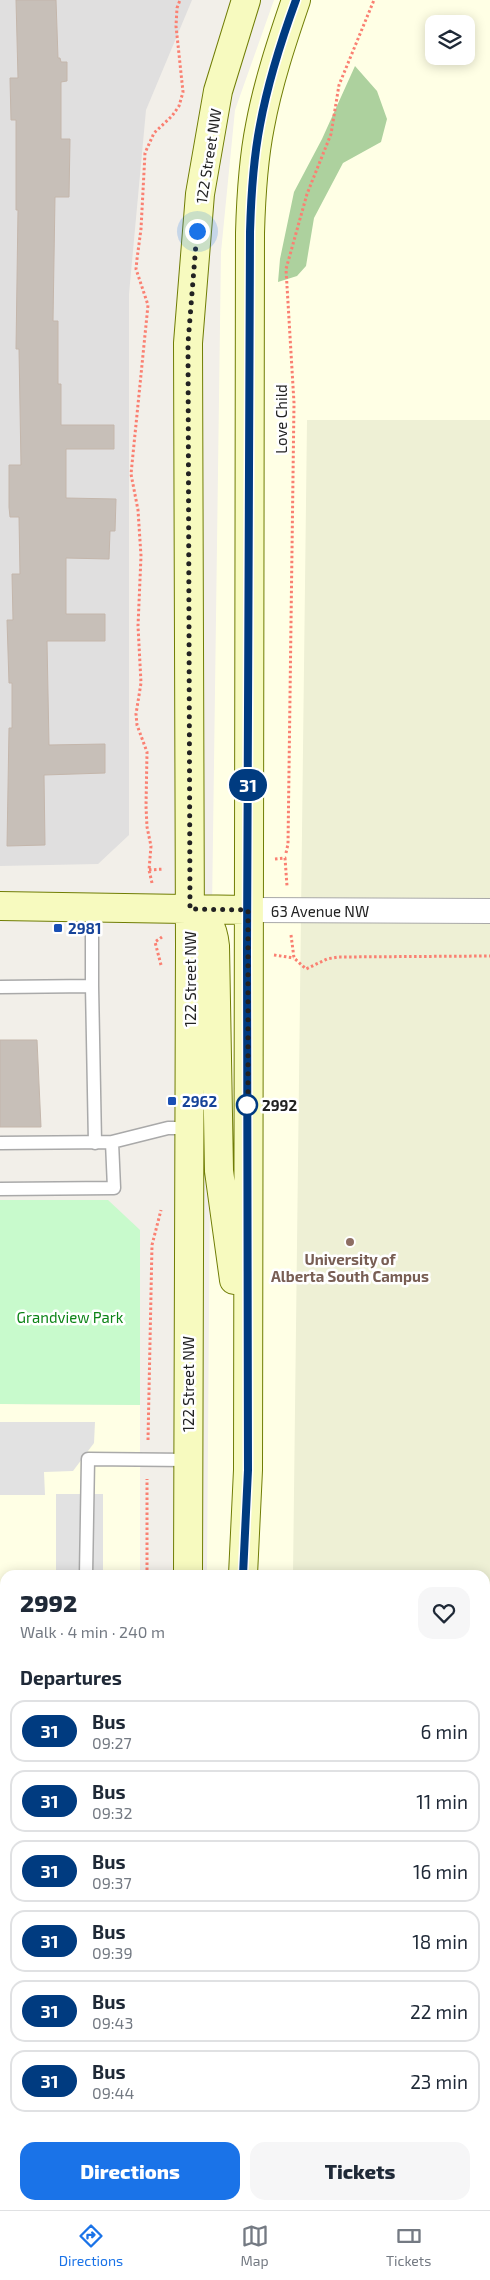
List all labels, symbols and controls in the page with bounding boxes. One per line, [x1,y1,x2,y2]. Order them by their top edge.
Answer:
map controls [425,15,475,65]
button: layers [425,15,475,65]
street label: 122 Street NW [192,107,224,205]
your location [185,219,210,244]
street label: Love Child [272,384,290,454]
line badge: 31 [226,769,270,801]
text: 31 [239,774,257,796]
street label: 63 Avenue NW [271,902,369,920]
place label: 2981 [68,919,101,937]
marker: 2981 [52,922,64,934]
street label: 122 Street NW [181,931,199,1027]
place label: 2962 [182,1092,217,1110]
marker: 2992 [236,1094,258,1116]
marker: 2962 [166,1095,178,1107]
place label: 2992 [262,1096,297,1114]
marker: University of Alberta South Campus [344,1236,356,1248]
place label: University of Alberta South Campus [271,1250,429,1285]
park label: Grandview Park [17,1308,124,1326]
street label: 122 Street NW [179,1336,197,1432]
button: heart [418,1587,470,1639]
text: 2992 [20,1588,77,1617]
text: Walk · 4 min · 240 m [20,1622,165,1641]
text: Departures [20,1666,122,1689]
text: Bus [92,1710,126,1733]
text: 31 [41,1720,58,1742]
text: 6 min [420,1720,468,1743]
text: 09:27 [92,1733,132,1752]
text: Bus [92,1780,126,1803]
text: 31 [41,1790,58,1812]
text: 11 min [416,1790,468,1813]
text: 09:32 [92,1803,132,1822]
text: Bus [92,1850,126,1873]
text: 31 [41,1860,58,1882]
text: 16 min [413,1860,468,1883]
text: 09:37 [92,1873,132,1892]
text: Bus [92,1920,126,1943]
text: 31 [41,1930,58,1952]
text: 18 min [412,1930,468,1953]
text: 09:39 [92,1943,133,1962]
text: Bus [92,1990,126,2013]
text: 31 [41,2000,58,2022]
text: 22 min [410,2000,468,2023]
text: 09:43 [92,2013,133,2032]
text: Bus [92,2060,126,2083]
text: 31 [41,2070,58,2092]
text: 23 min [410,2070,468,2093]
text: 09:44 [92,2083,134,2102]
button: Directions [20,2142,240,2200]
button: Tickets [250,2142,470,2200]
tab: Directions [59,2222,123,2269]
tab: Map [241,2222,269,2269]
tab: Tickets [386,2222,431,2269]

